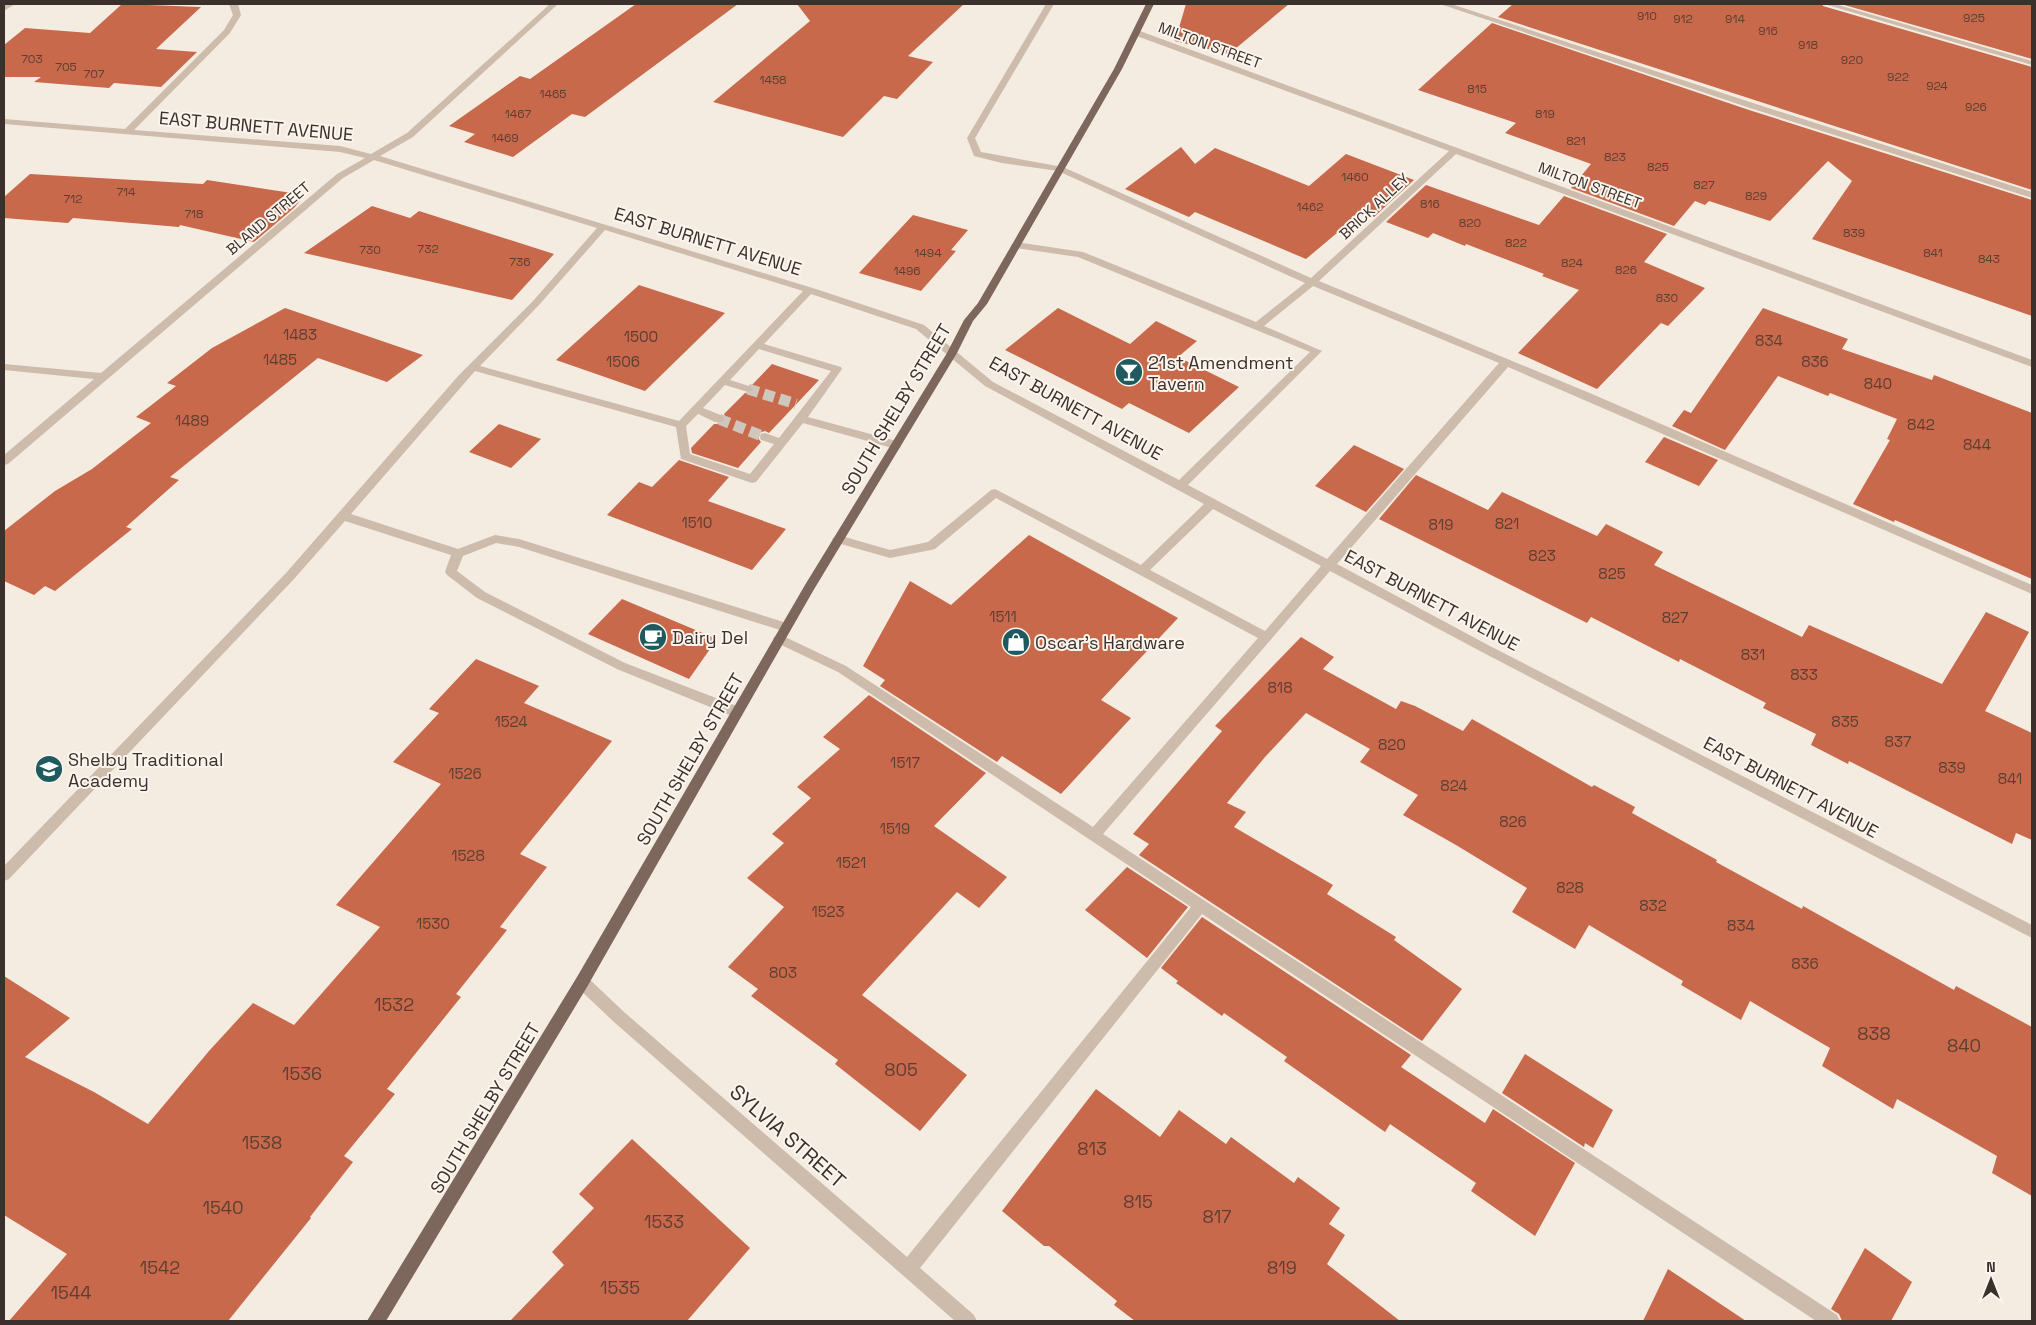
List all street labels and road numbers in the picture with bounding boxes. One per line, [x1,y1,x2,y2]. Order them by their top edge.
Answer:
street label: MILTON STREET [1156,18,1264,73]
street label: EAST BURNETT AVENUE [158,106,354,146]
street label: MILTON STREET [1536,158,1644,213]
street label: BRICK ALLEY [1335,169,1413,243]
street label: BLAND STREET [222,177,314,259]
street label: EAST BURNETT AVENUE [611,202,805,280]
street label: SOUTH SHELBY STREET [836,319,956,499]
street label: EAST BURNETT AVENUE [985,351,1167,465]
street label: EAST BURNETT AVENUE [1341,544,1523,656]
street label: SOUTH SHELBY STREET [631,668,749,849]
street label: EAST BURNETT AVENUE [1700,731,1882,843]
street label: SOUTH SHELBY STREET [425,1018,545,1198]
street label: SYLVIA STREET [724,1078,852,1194]

